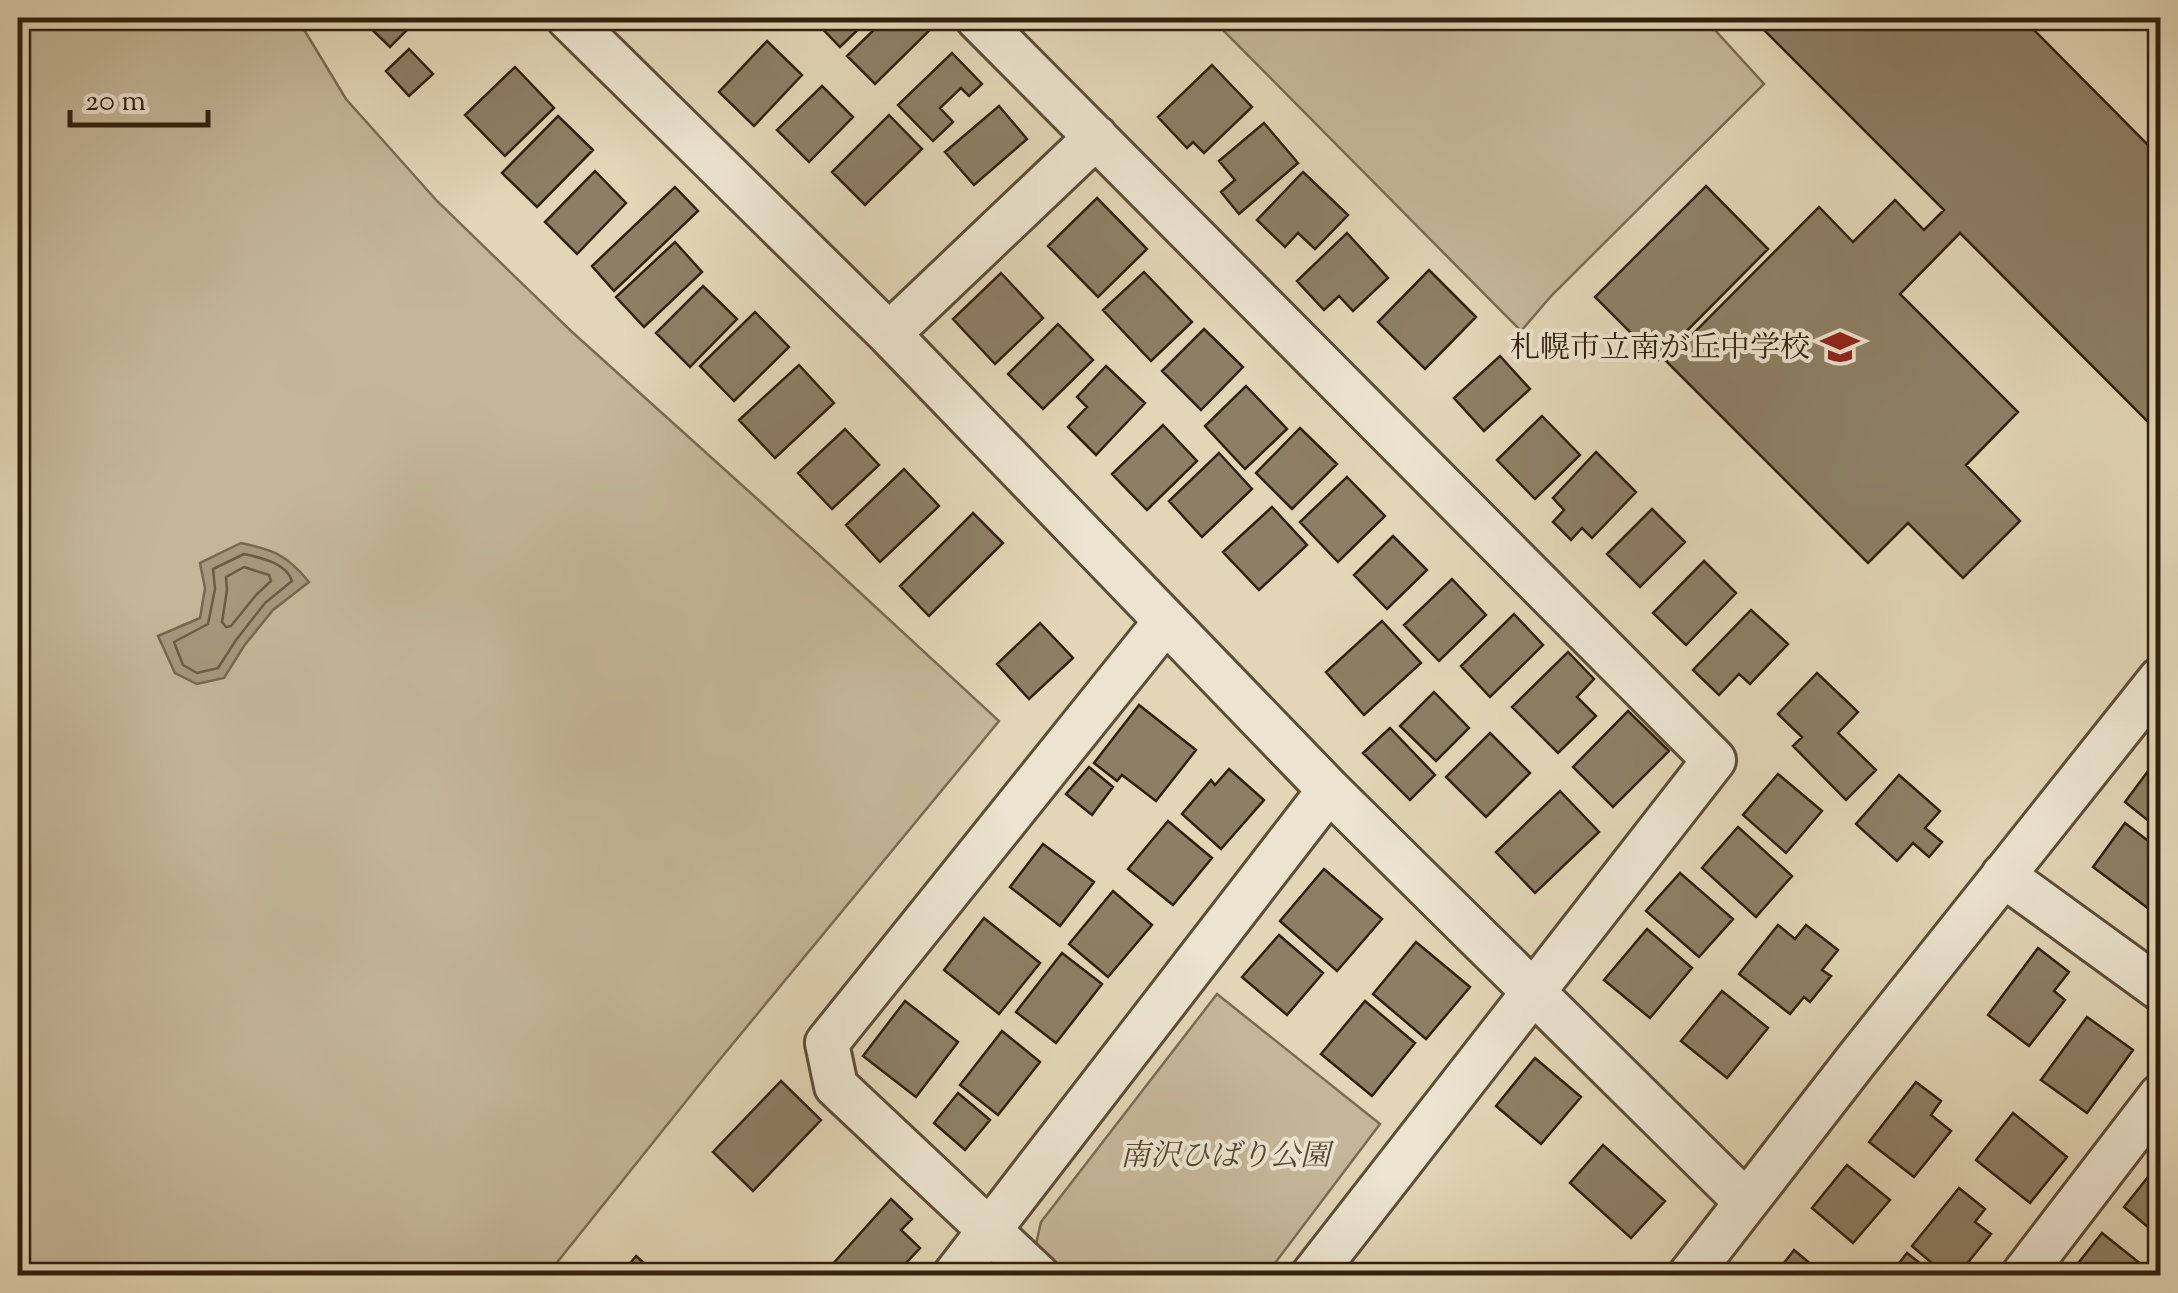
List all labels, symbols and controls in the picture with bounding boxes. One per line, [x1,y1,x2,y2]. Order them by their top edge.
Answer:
scale bar [70,65,208,127]
text: 20 m [85,81,146,124]
school or university icon: 札幌市立南が丘中学校 [1819,326,1861,368]
place label: 札幌市立南が丘中学校 [1510,328,1810,371]
park label: 南沢ひばり公園 [1120,1136,1335,1179]

